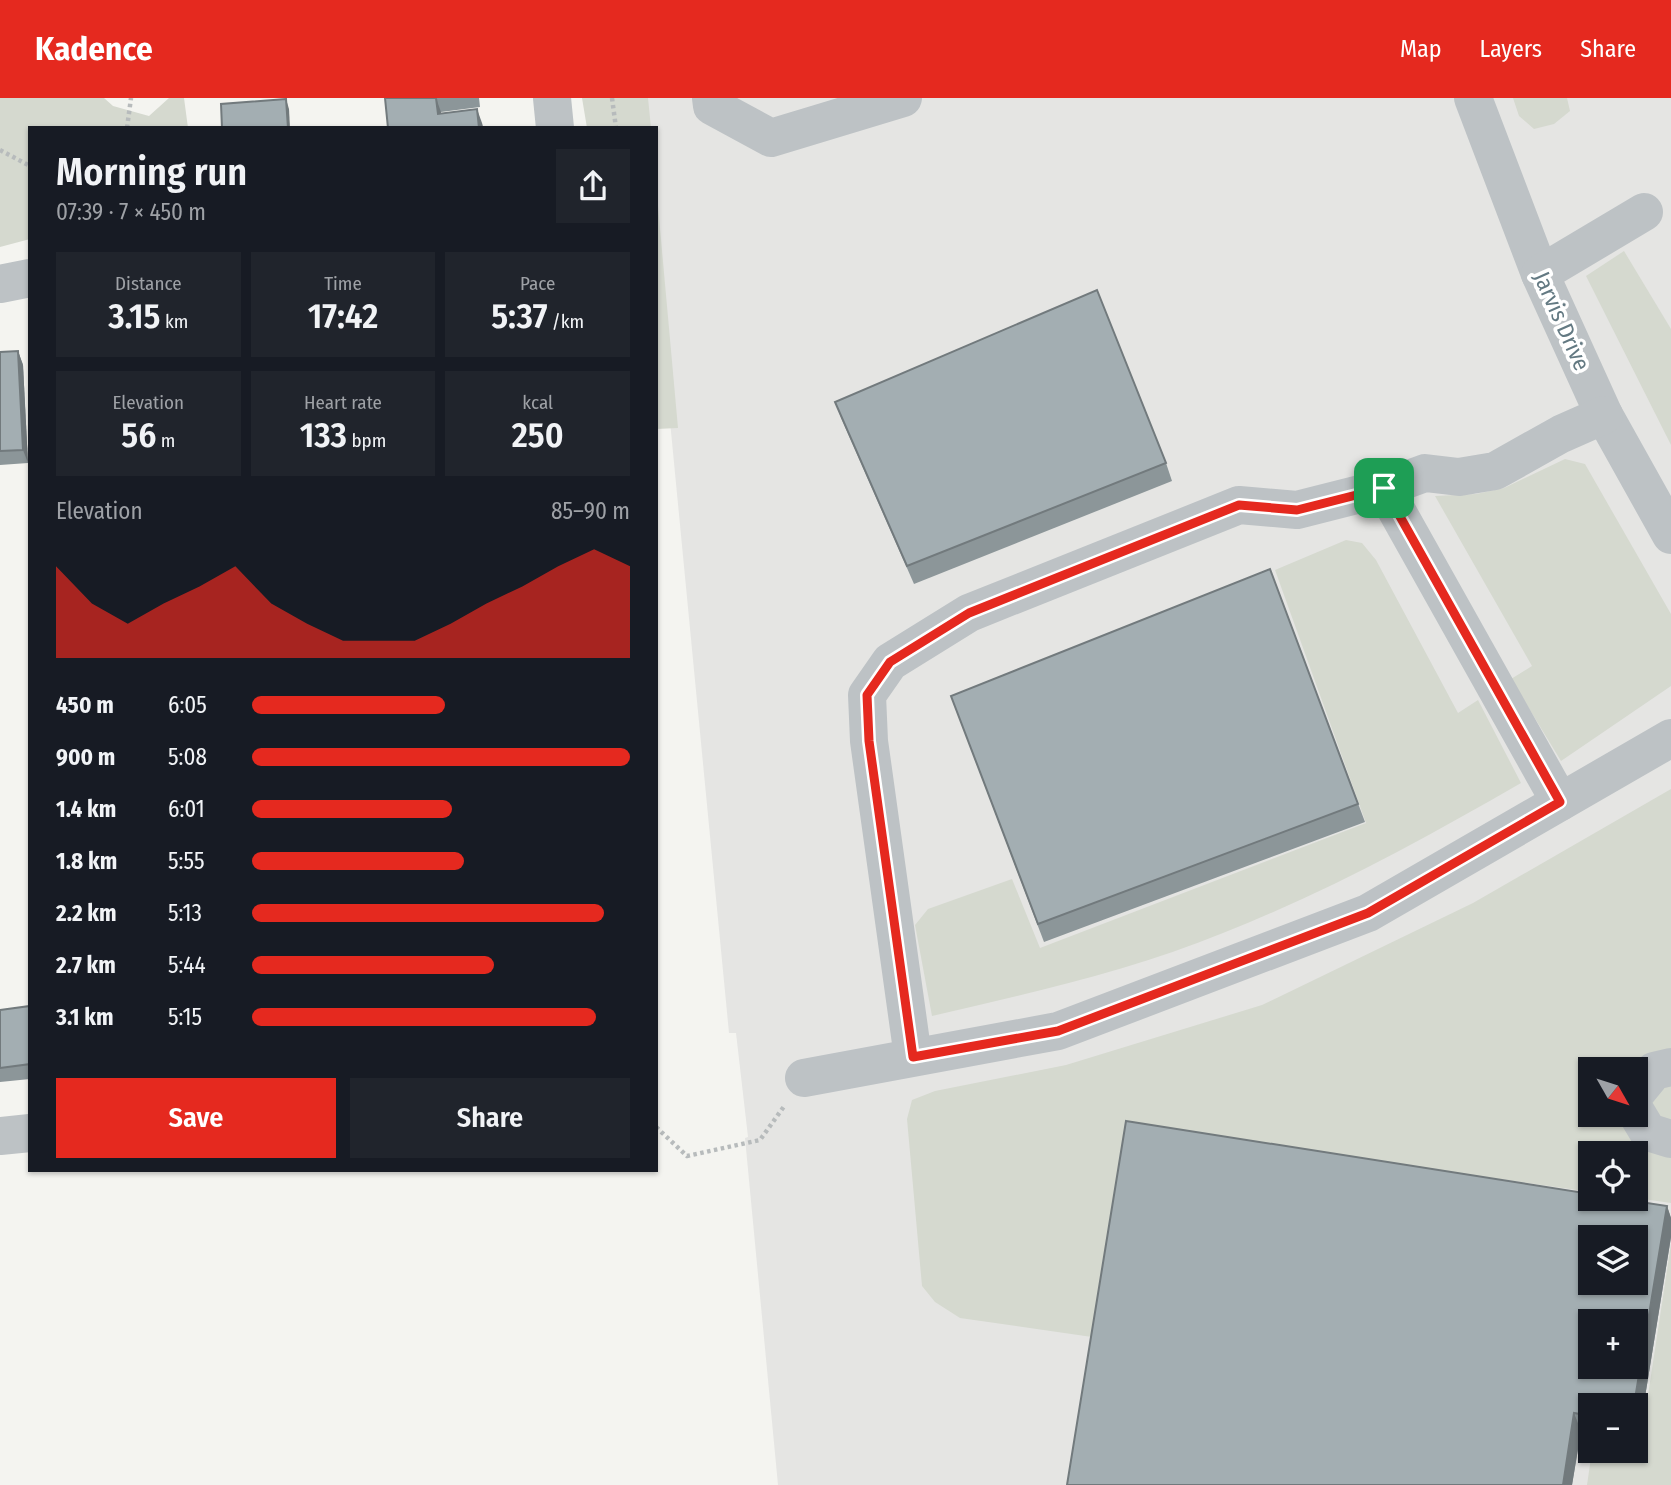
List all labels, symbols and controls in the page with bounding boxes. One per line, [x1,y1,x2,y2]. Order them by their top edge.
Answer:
text: Kadence [35,29,153,69]
text: Map [1400,35,1442,63]
text: Layers [1480,35,1542,63]
text: Share [1580,35,1636,63]
text: Morning run [56,149,247,195]
button: share [556,149,630,223]
text: 07:39 · 7 × 450 m [56,198,206,226]
street label: Jarvis Drive [1528,267,1596,375]
text: Distance [115,272,182,295]
text: Time [324,272,362,295]
text: Pace [520,272,555,295]
text: 3.15 [108,295,161,337]
text: 17:42 [308,295,378,337]
text: 5:37 [491,295,547,337]
text: km [161,310,188,333]
text: /km [547,310,584,333]
text: Elevation [113,391,184,414]
text: Heart rate [304,391,382,414]
text: kcal [522,391,553,414]
text: 56 [121,414,156,456]
text: 133 [300,414,347,456]
text: 250 [512,414,564,456]
text: m [156,429,175,452]
text: bpm [347,429,386,452]
pin [1354,458,1414,518]
icon: arrive [1365,469,1403,507]
text: Elevation [56,497,143,525]
text: 85–90 m [551,497,630,525]
text: 450 m [56,691,114,719]
text: 6:05 [168,691,207,719]
text: 900 m [56,743,115,771]
text: 5:08 [168,743,207,771]
text: 1.4 km [56,795,116,823]
text: 6:01 [168,795,205,823]
text: 1.8 km [56,847,117,875]
text: 5:55 [168,847,205,875]
text: 2.2 km [56,899,117,927]
text: 5:13 [168,899,202,927]
text: 2.7 km [56,951,116,979]
text: 5:44 [168,951,206,979]
text: 3.1 km [56,1003,114,1031]
text: 5:15 [168,1003,202,1031]
north arrow [1578,1057,1648,1127]
map controls [1578,1057,1648,1463]
button: Save [56,1078,336,1158]
button: Share [350,1078,630,1158]
button: locate [1578,1141,1648,1211]
button: layers [1578,1225,1648,1295]
button: + [1578,1309,1648,1379]
button: − [1578,1393,1648,1463]

